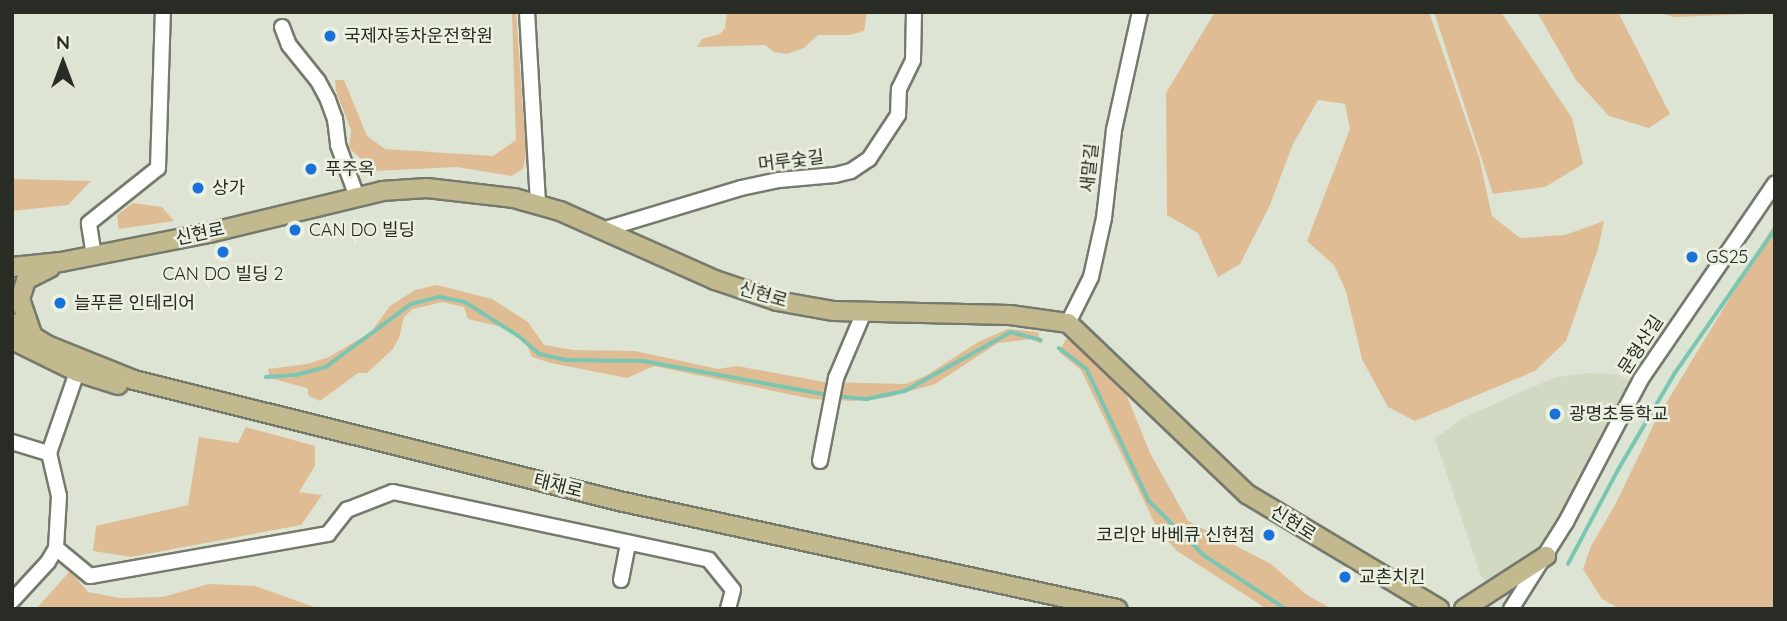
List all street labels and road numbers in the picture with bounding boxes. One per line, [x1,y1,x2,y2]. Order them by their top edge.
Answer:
street label: 새말길 [1077,142,1103,194]
street label: 머루숯길 [757,146,825,176]
street label: 신현로 [173,218,227,250]
street label: 신현로 [736,278,790,312]
street label: 문형산길 [1614,311,1668,379]
street label: 태재로 [531,470,585,502]
street label: 신현로 [1266,501,1320,545]

